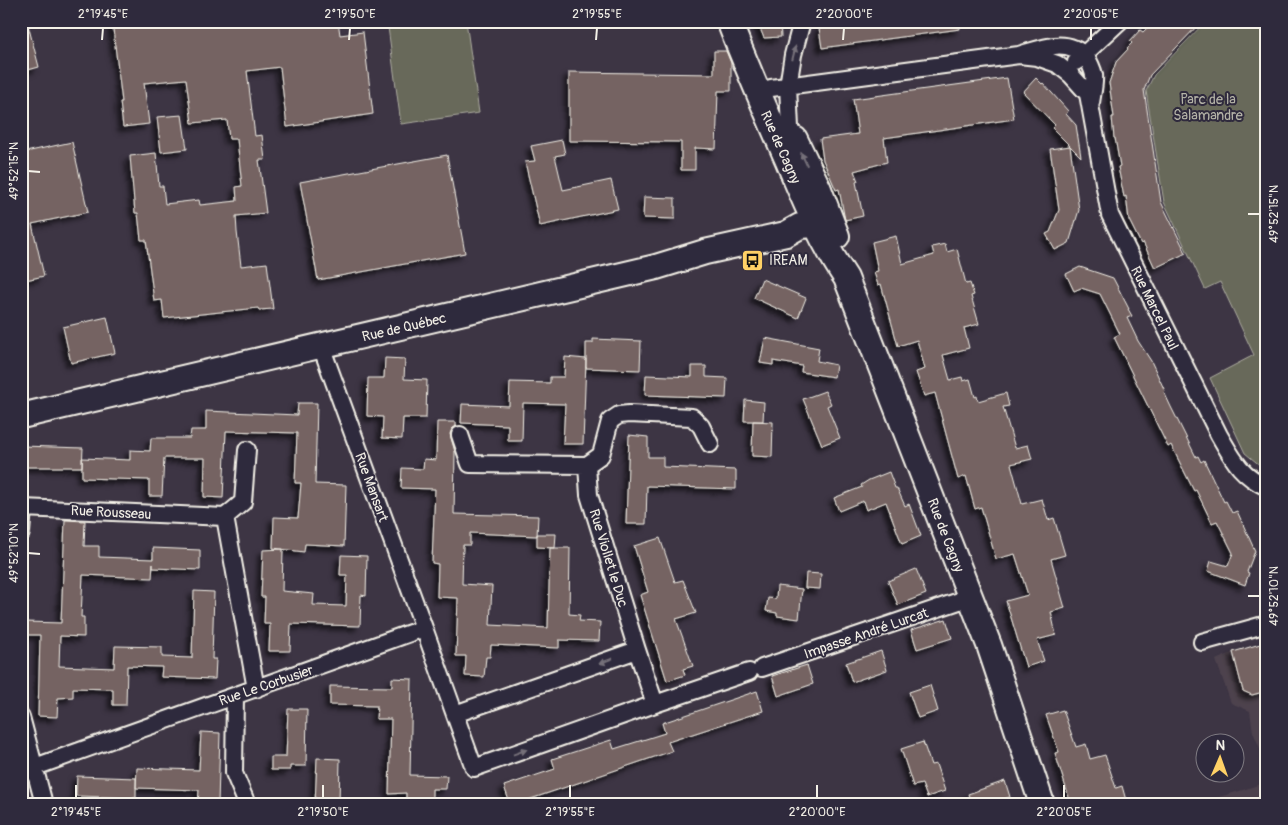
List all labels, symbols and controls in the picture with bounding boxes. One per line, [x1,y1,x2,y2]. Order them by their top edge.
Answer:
text: 2°19'45"E [78,7,128,22]
text: 2°19'50"E [324,7,376,22]
text: 2°19'55"E [572,7,622,22]
text: 2°20'00"E [816,7,872,22]
text: 2°20'05"E [1063,7,1119,22]
one-way arrow [790,46,798,61]
park label: Parc de la Salamandre [1173,91,1243,124]
street label: Rue de Cagny [757,108,804,186]
text: 49°52'15"N [7,142,22,200]
one-way arrow [800,151,809,166]
text: 49°52'15"N [1267,185,1282,243]
bus stop icon: IREAM [741,248,765,272]
place label: IREAM [769,252,808,269]
street label: Rue Marcel Paul [1127,264,1182,353]
street label: Rue de Québec [360,310,448,345]
street label: Rue Mansart [351,450,392,524]
street label: Rue de Cagny [924,496,967,575]
street label: Rue Rousseau [70,502,152,523]
street label: Rue Viollet le Duc [586,507,632,609]
text: 49°52'10"N [7,523,22,583]
text: 49°52'10"N [1267,566,1282,626]
street label: Impasse André Lurcat [802,604,931,663]
one-way arrow [599,658,614,665]
street label: Rue Le Corbusier [217,661,316,710]
north arrow [1196,732,1246,782]
text: N [1215,737,1225,754]
one-way arrow [513,748,528,756]
text: 2°19'45"E [51,805,101,820]
text: 2°19'50"E [297,805,349,820]
text: 2°19'55"E [545,805,595,820]
text: 2°20'00"E [789,805,845,820]
text: 2°20'05"E [1036,805,1092,820]

